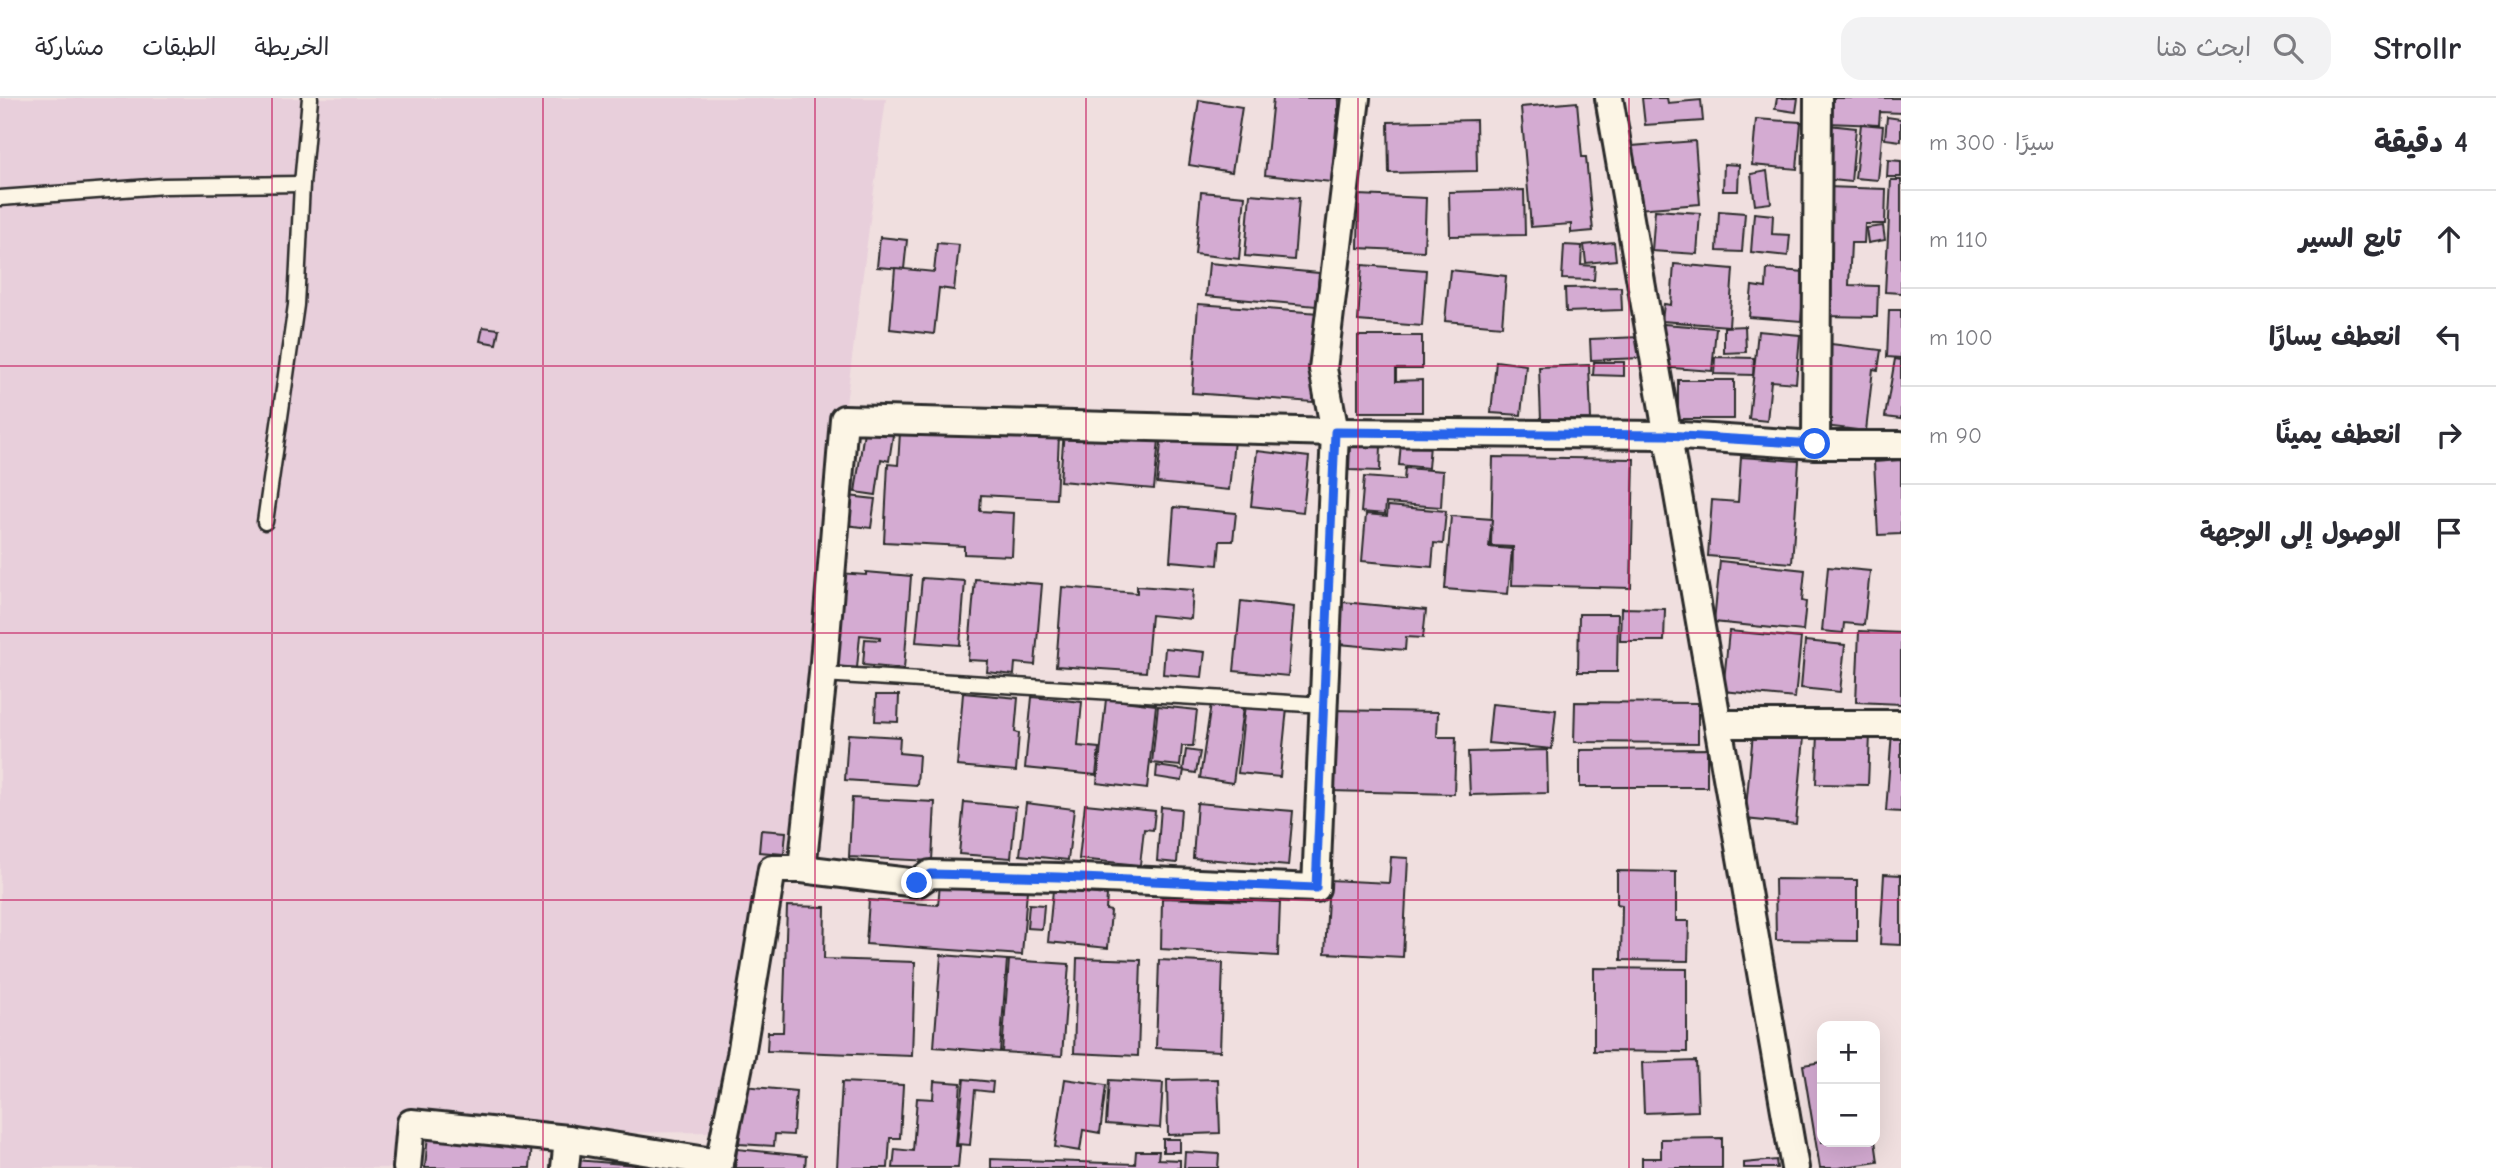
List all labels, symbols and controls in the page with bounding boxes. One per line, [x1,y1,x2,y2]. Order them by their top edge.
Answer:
search box [1841,17,2331,80]
icon: search [2269,29,2307,67]
text: Strollr [2373,29,2461,67]
text: مشاركة [35,33,104,61]
text: الطبقات [142,33,217,61]
text: الخريطة [255,33,329,61]
text: ابحث هنا [2156,33,2251,63]
text: 4 دقيقة [2374,125,2468,160]
text: سيرًا · 300 m [1929,129,2055,156]
icon: ahead [2430,220,2468,258]
text: تابع السير [2299,224,2401,254]
text: 110 m [1929,226,1988,253]
icon: left [2430,318,2468,356]
text: انعطف يسارًا [2269,322,2401,352]
text: 100 m [1929,324,1993,351]
icon: right [2430,416,2468,454]
text: انعطف يمينًا [2276,420,2401,450]
text: 90 m [1929,422,1982,449]
route start [1799,428,1830,459]
icon: arrive [2430,514,2468,552]
text: الوصول إلى الوجهة [2200,518,2401,548]
route end [901,867,932,898]
map controls [1817,1021,1880,1147]
button: + [1817,1021,1880,1084]
button: − [1817,1084,1880,1147]

